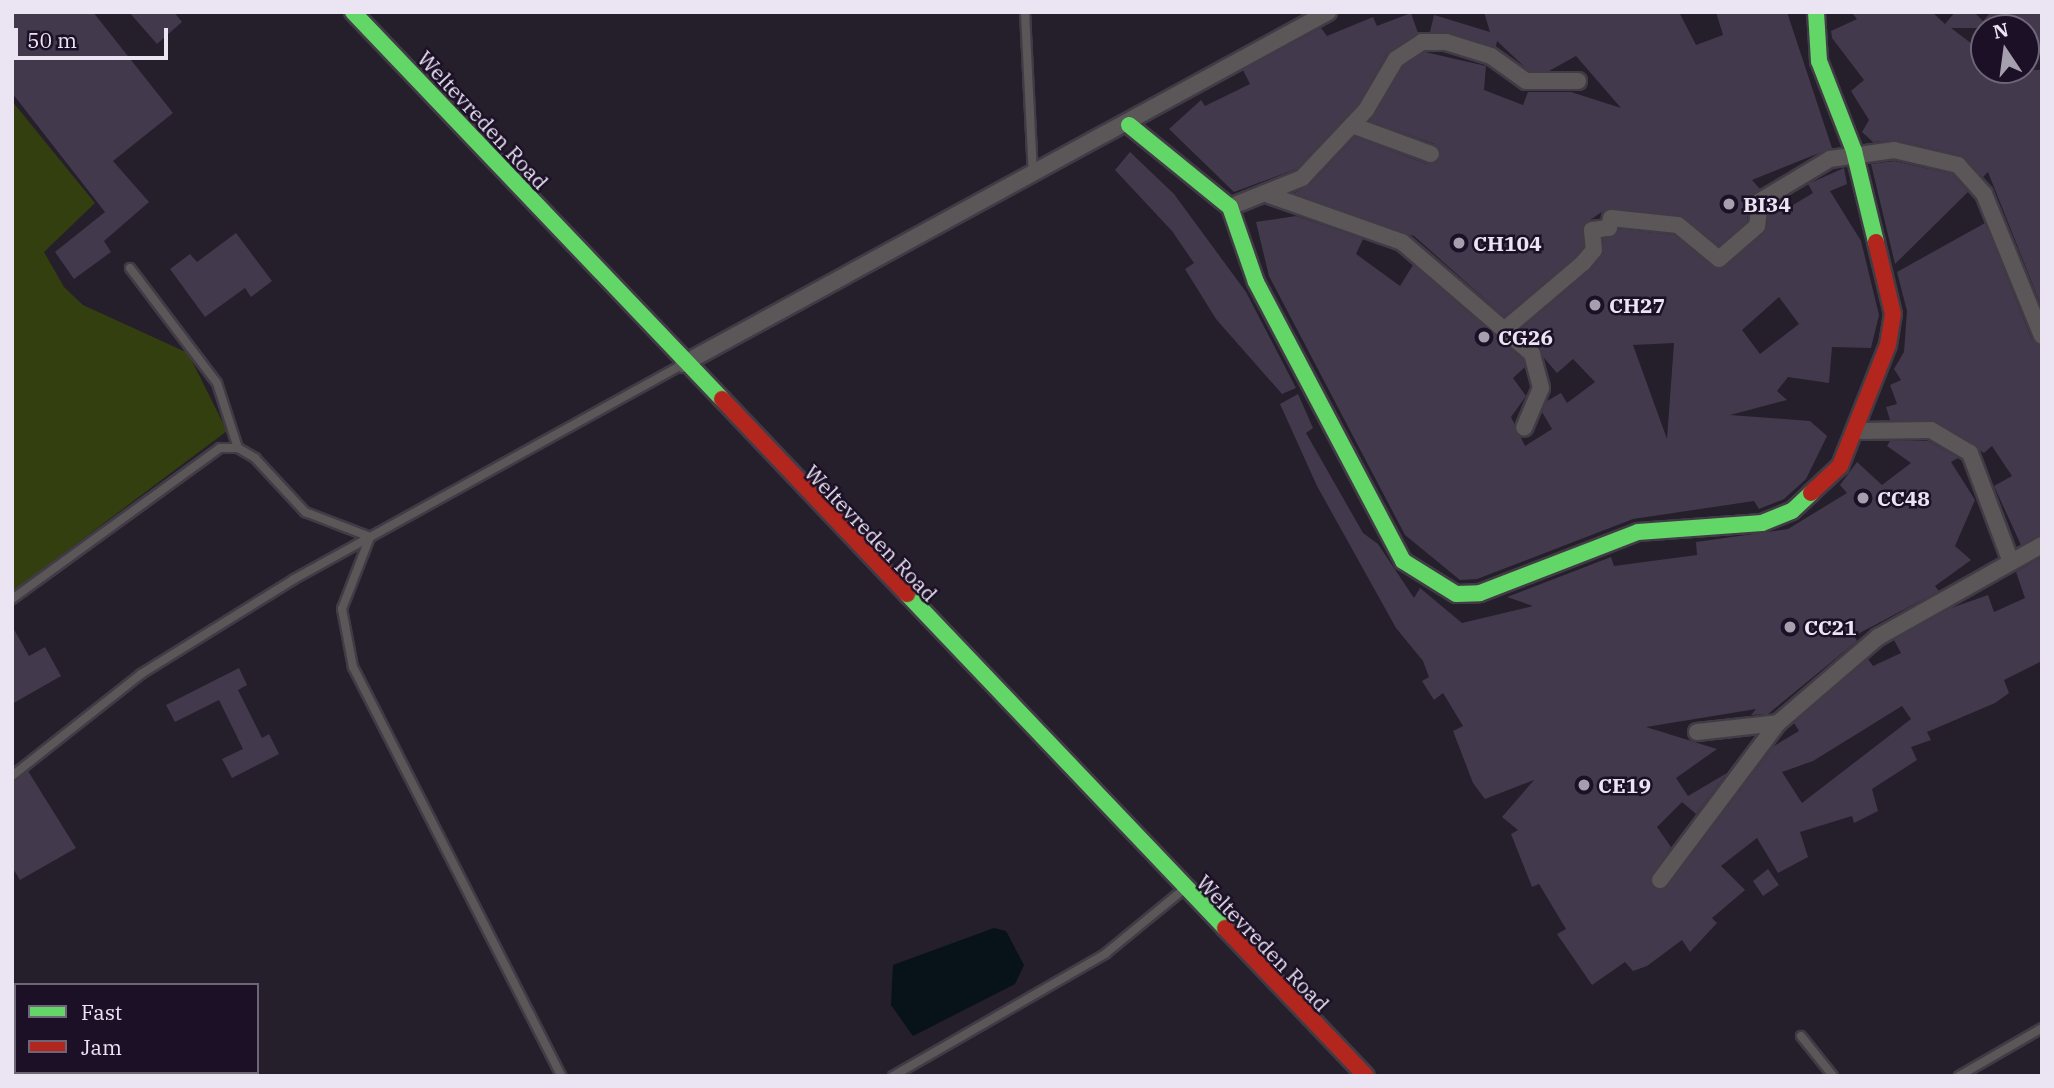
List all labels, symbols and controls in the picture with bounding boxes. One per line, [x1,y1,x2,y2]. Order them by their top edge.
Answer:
scale bar [18,14,172,58]
north arrow [1970,14,2040,84]
text: N [1991,17,2011,44]
text: 50 m [27,26,77,54]
street label: Weltevreden Road [412,46,554,194]
place label: BI34 [1743,191,1791,217]
marker: BI34 [1721,196,1737,212]
place label: CH104 [1473,230,1542,256]
marker: CH104 [1451,235,1467,251]
place label: CH27 [1609,292,1665,318]
marker: CH27 [1587,297,1603,313]
place label: CG26 [1498,324,1553,350]
marker: CG26 [1476,329,1492,345]
street label: Weltevreden Road [799,460,943,606]
place label: CC48 [1877,485,1930,511]
marker: CC48 [1855,490,1871,506]
place label: CC21 [1804,614,1857,640]
marker: CC21 [1782,619,1798,635]
place label: CE19 [1598,772,1651,798]
marker: CE19 [1576,777,1592,793]
street label: Weltevreden Road [1191,870,1335,1016]
legend [14,983,259,1074]
text: Fast [81,998,122,1026]
text: Jam [81,1033,122,1061]

